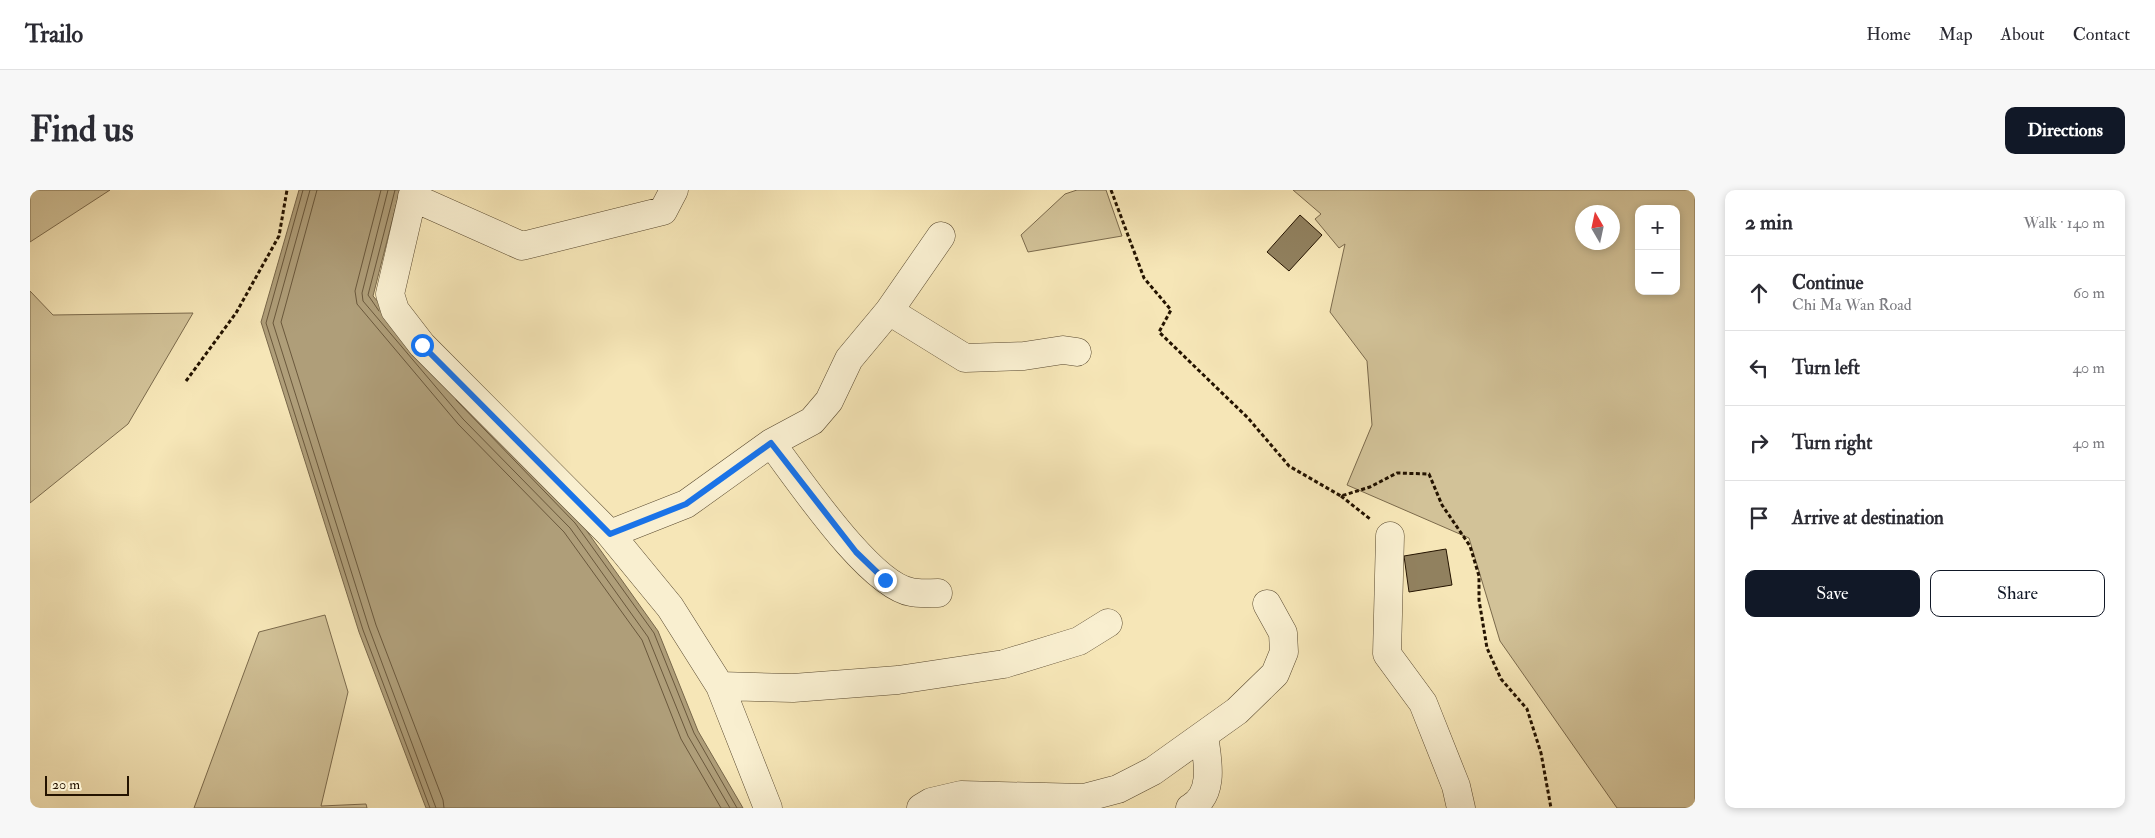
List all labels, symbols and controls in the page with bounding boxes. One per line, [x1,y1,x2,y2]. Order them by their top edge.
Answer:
text: Trailo [25,19,83,50]
text: Home [1866,23,1911,46]
text: Map [1939,23,1973,46]
text: About [2001,23,2045,46]
text: Contact [2073,23,2130,46]
button: Directions [2005,107,2125,154]
text: Find us [30,108,134,152]
north arrow [1575,205,1620,250]
map controls [1635,205,1680,295]
button: + [1635,205,1680,250]
text: 2 min [1745,209,1793,236]
text: Walk · 140 m [2024,213,2105,233]
button: − [1635,250,1680,295]
text: Continue [1792,271,1863,295]
icon: ahead [1745,279,1773,307]
text: 60 m [2073,283,2105,303]
text: Chi Ma Wan Road [1792,295,1912,315]
route start [411,334,434,357]
icon: left [1745,354,1773,382]
text: Turn left [1792,356,1860,380]
text: 40 m [2072,358,2105,378]
icon: right [1745,429,1773,457]
text: Turn right [1792,431,1872,455]
text: 40 m [2072,433,2105,453]
icon: arrive [1745,504,1773,532]
text: Arrive at destination [1792,506,1944,530]
route end [874,569,897,592]
button: Save [1745,570,1920,617]
button: Share [1930,570,2105,617]
scale bar [45,773,129,796]
text: 20 m [52,776,80,793]

